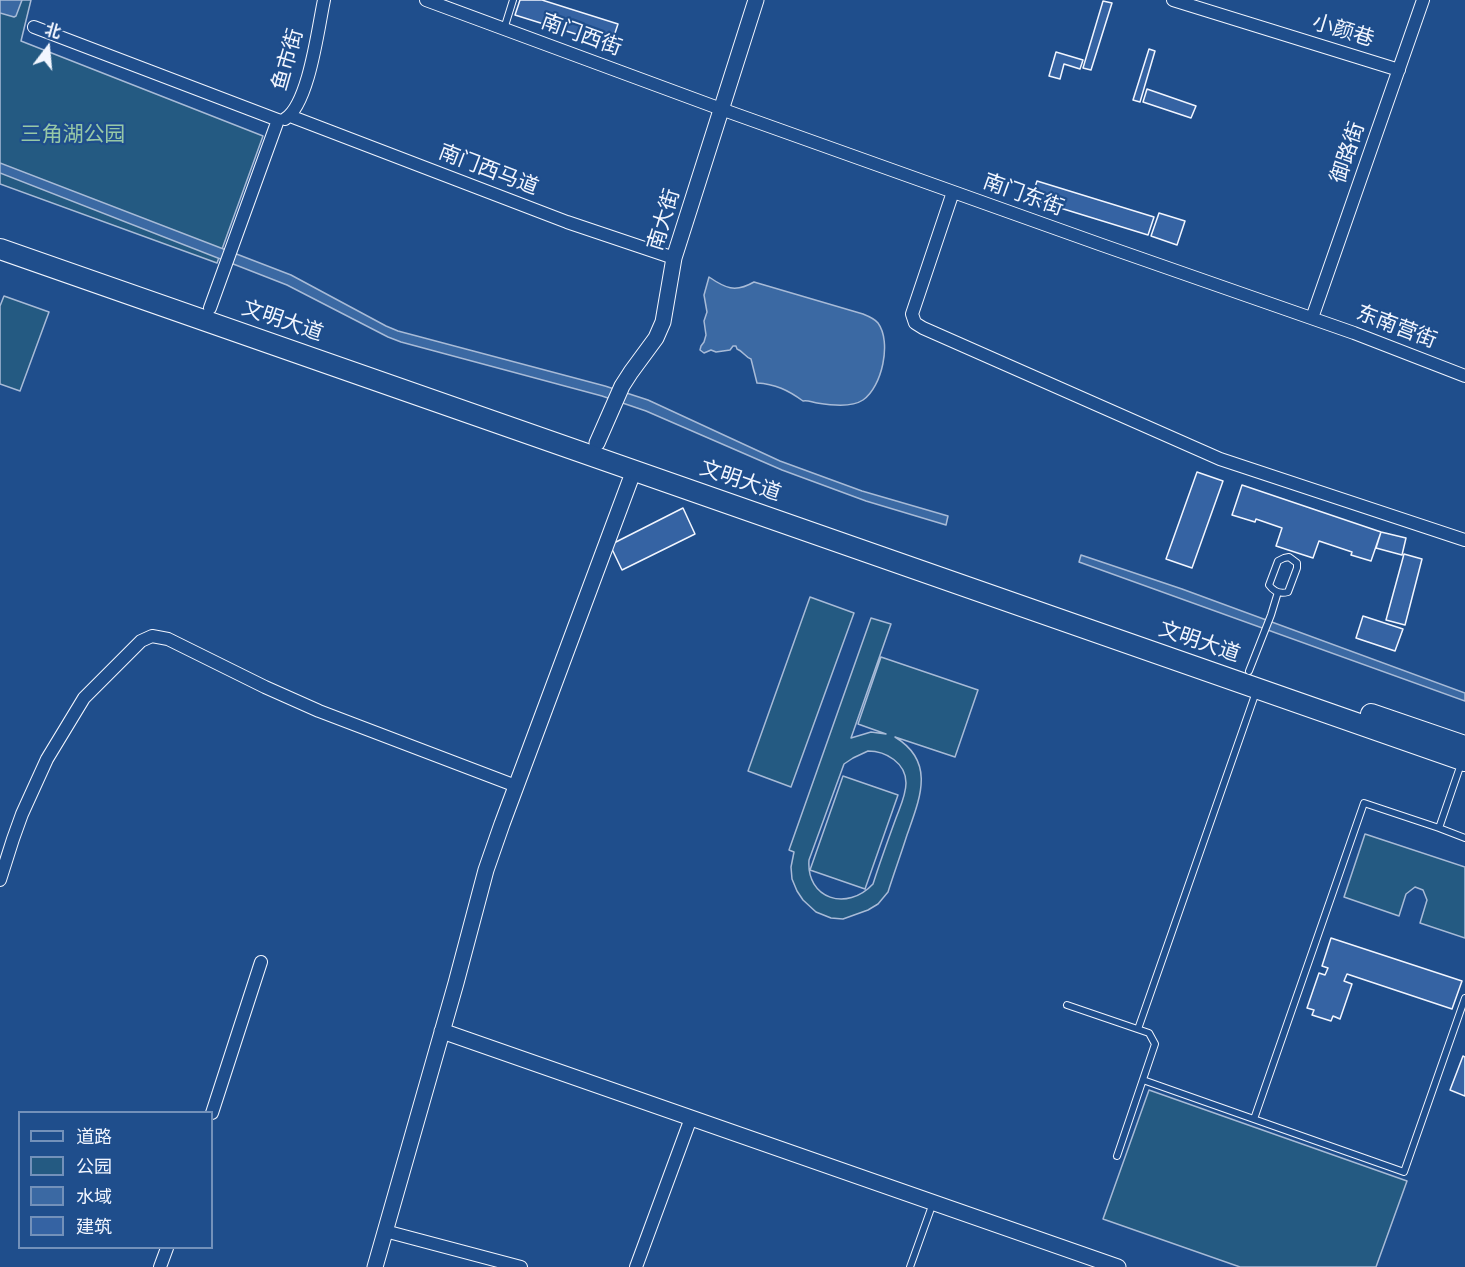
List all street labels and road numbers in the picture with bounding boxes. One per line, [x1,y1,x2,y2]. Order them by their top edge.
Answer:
street label: 南门西街 [537,10,625,62]
street label: 小颜巷 [1309,11,1377,53]
street label: 鱼市街 [268,26,310,94]
street label: 御路街 [1327,119,1371,187]
street label: 南门西马道 [434,140,542,202]
street label: 南门东街 [979,170,1067,222]
street label: 南大街 [644,186,686,254]
street label: 文明大道 [238,296,326,348]
street label: 东南营街 [1352,301,1440,355]
street label: 文明大道 [696,456,784,508]
street label: 文明大道 [1155,617,1243,669]

